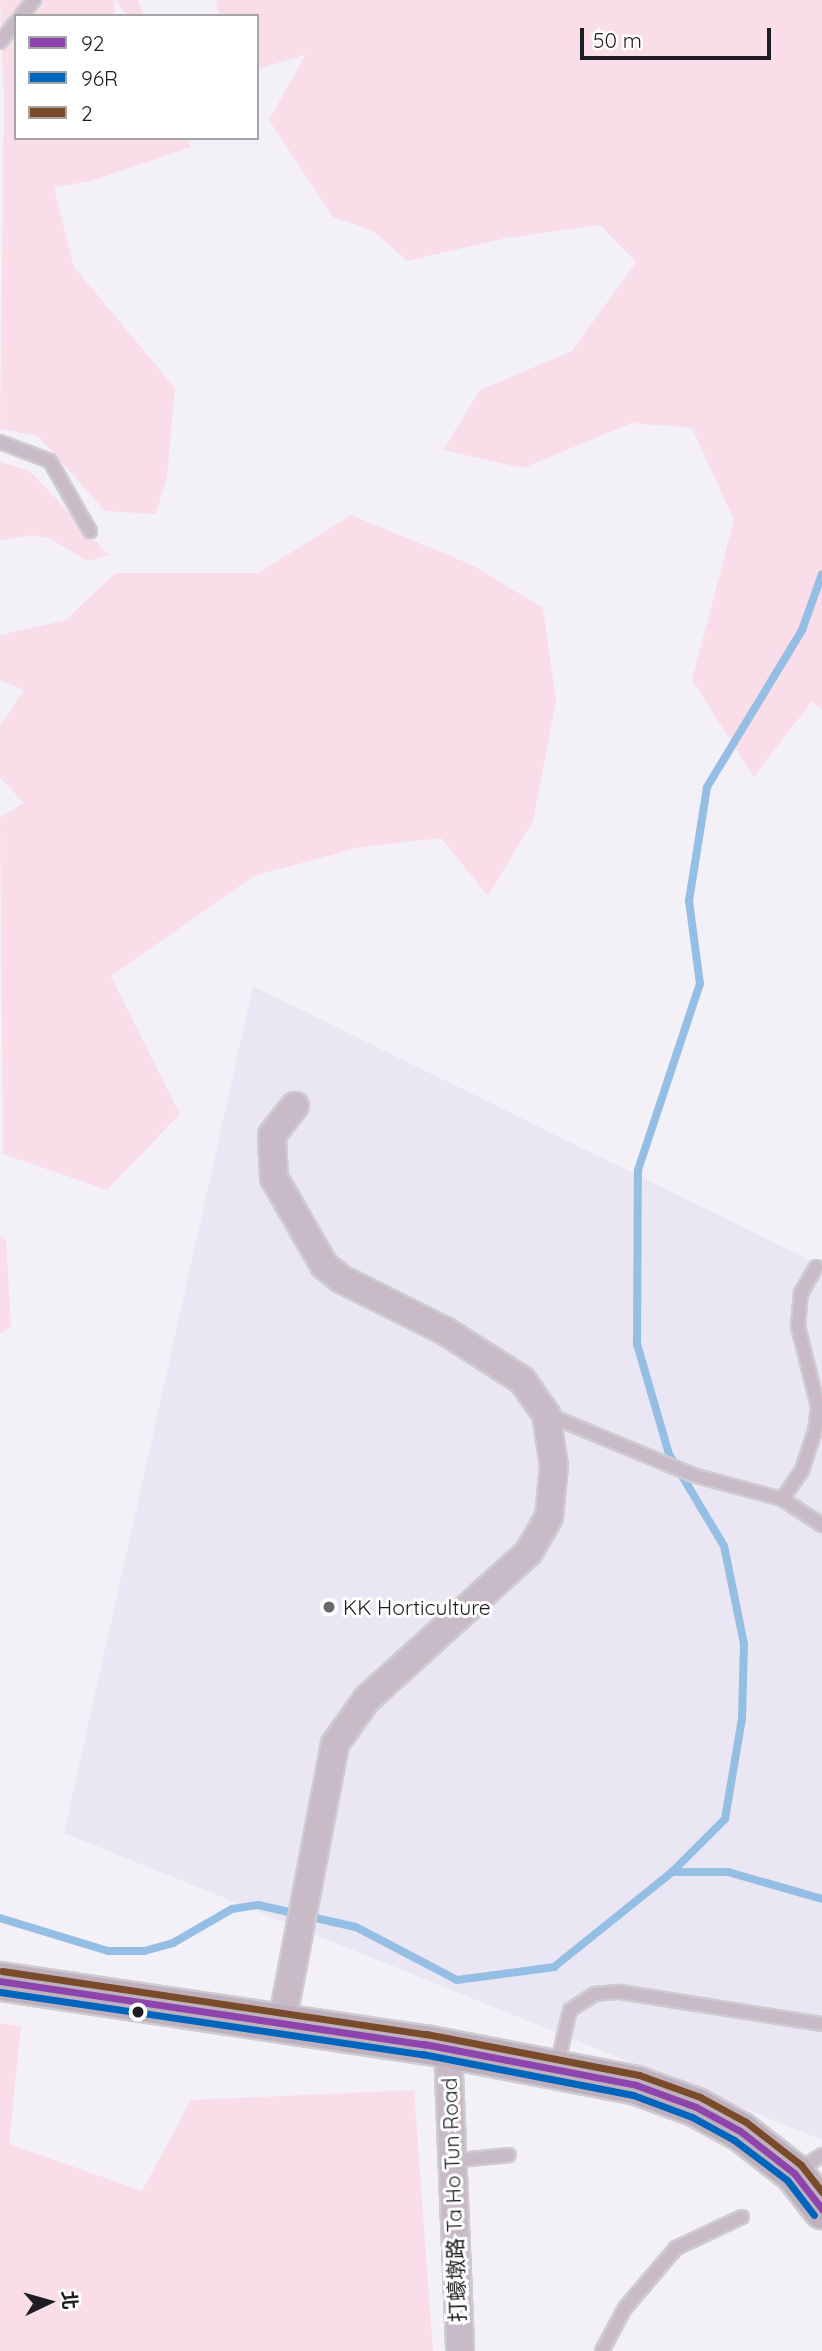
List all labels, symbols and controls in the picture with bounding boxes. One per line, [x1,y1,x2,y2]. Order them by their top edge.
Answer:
legend [14,14,259,140]
scale bar [584,14,775,58]
text: 50 m [593,27,642,53]
text: 92 [81,30,104,56]
text: 96R [81,65,118,91]
text: 2 [81,100,93,126]
place label: KK Horticulture [343,1594,491,1620]
marker: KK Horticulture [321,1599,337,1615]
unlabelled marker [131,2005,145,2019]
street label: 打蠔墩路 Ta Ho Tun Road [436,2077,470,2323]
north arrow [14,2267,84,2337]
text: 北 [57,2290,83,2311]

